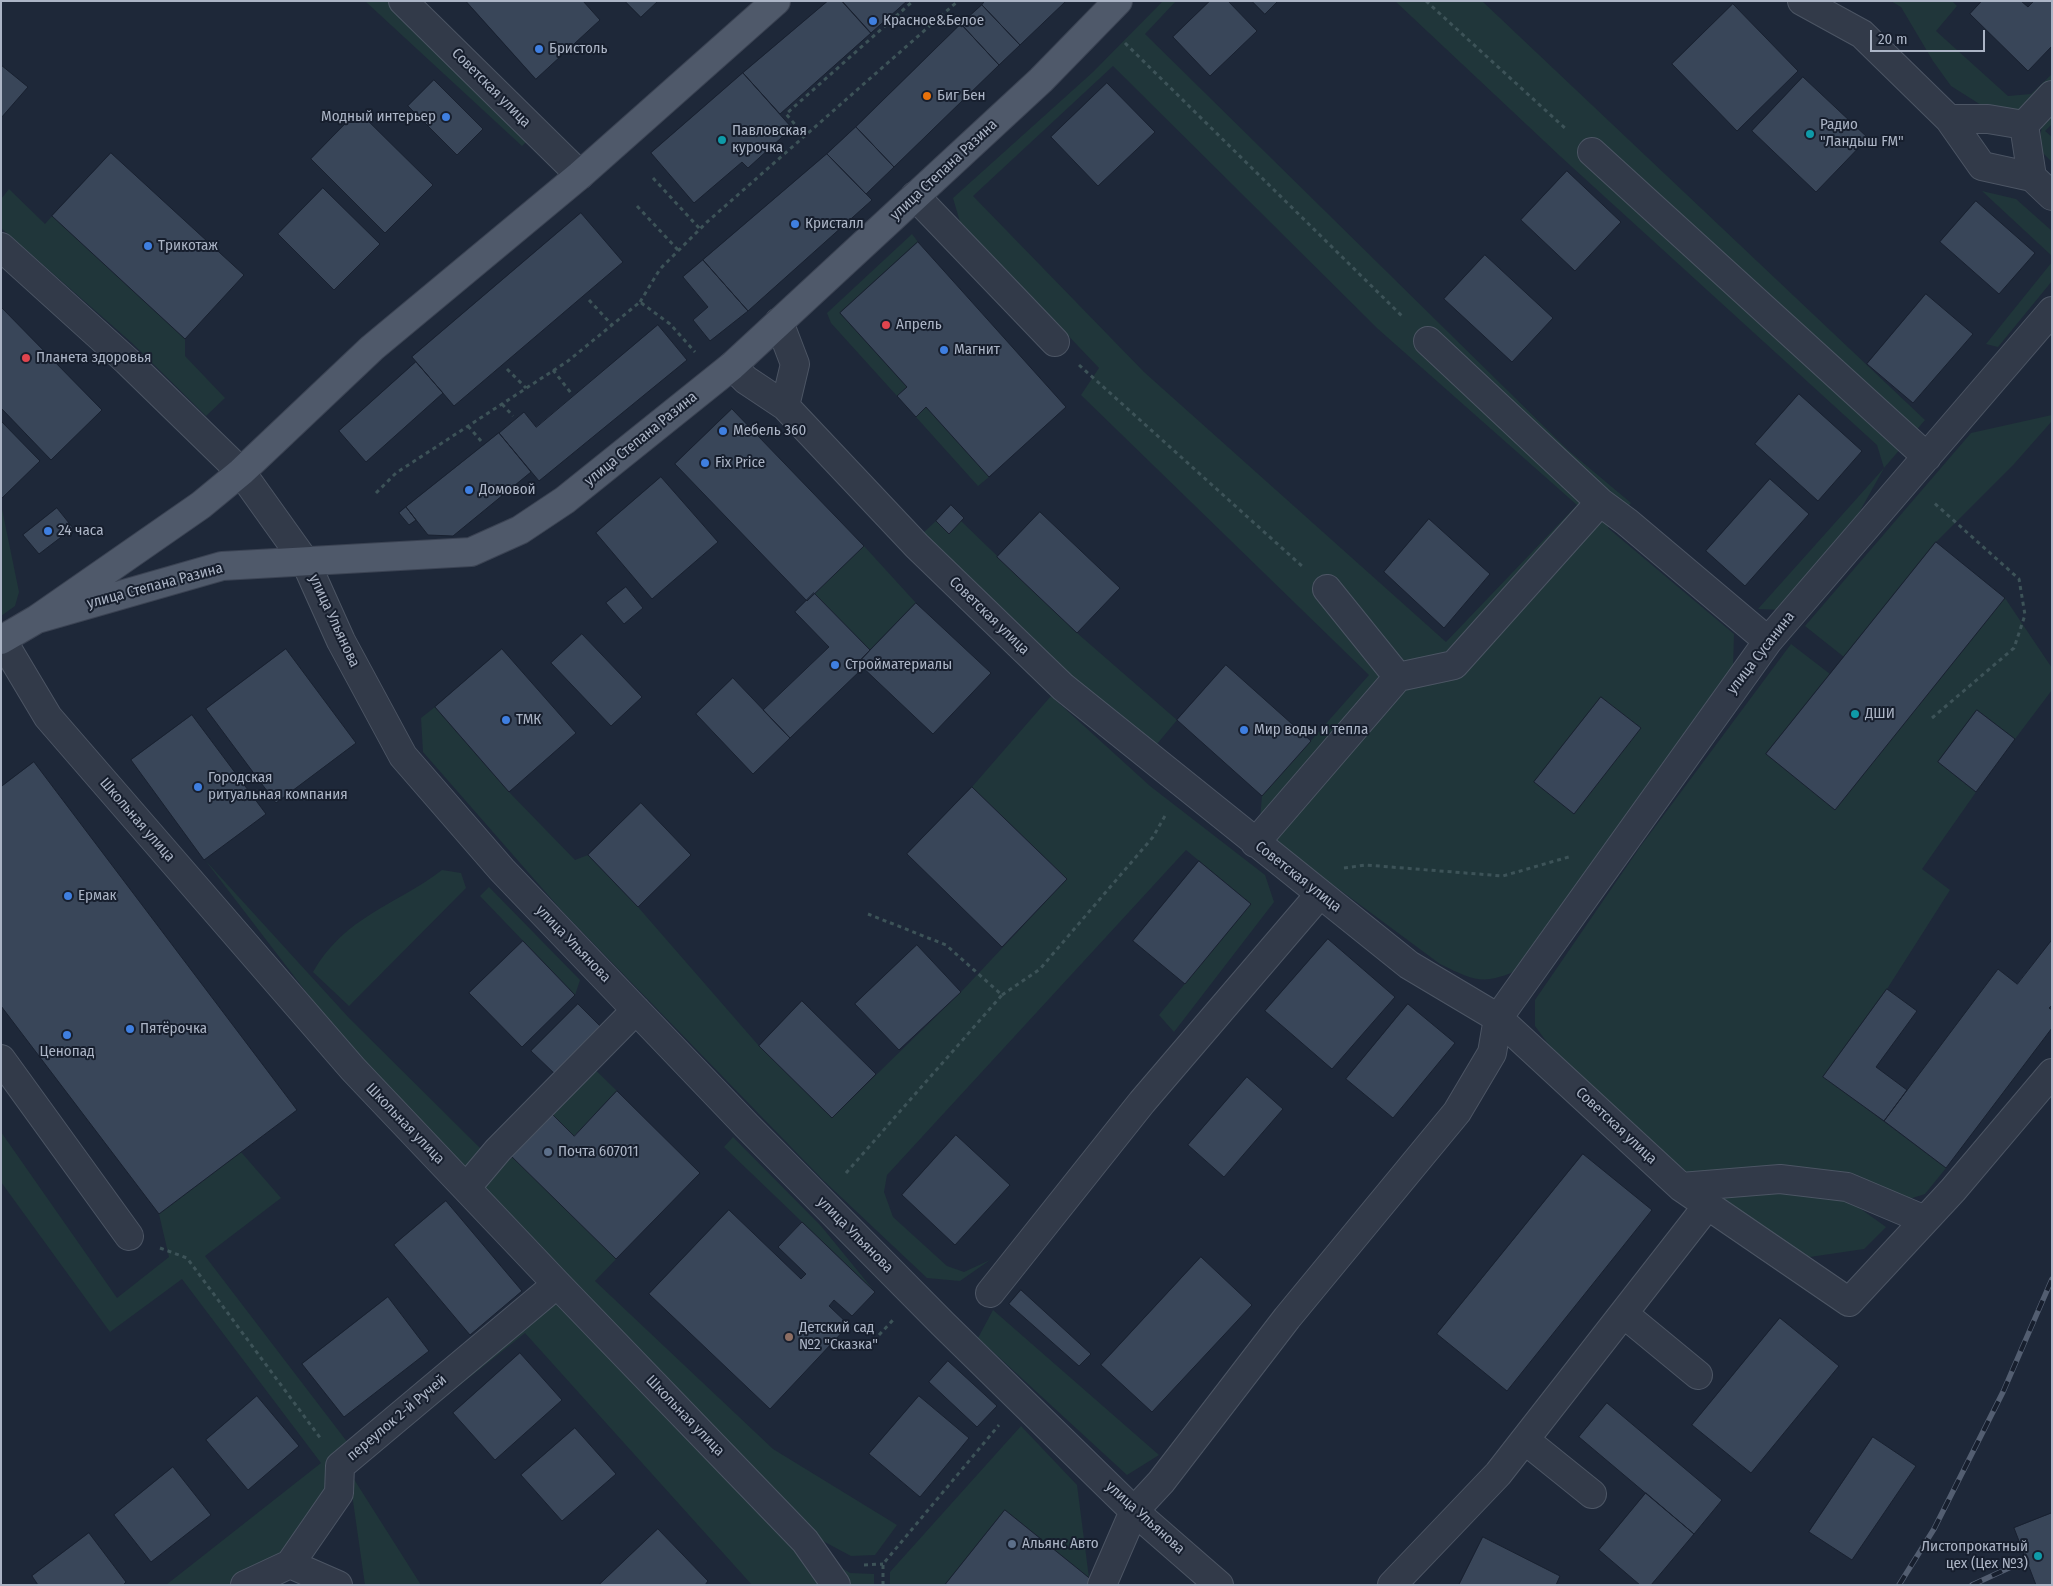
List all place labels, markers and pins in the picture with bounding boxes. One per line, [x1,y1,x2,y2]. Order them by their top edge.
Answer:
place label: Красное&Белое [883,12,984,30]
marker: Красное&Белое [867,15,879,27]
place label: Бристоль [549,40,607,58]
marker: Бристоль [533,43,545,55]
place label: Биг Бен [937,87,986,105]
marker: Биг Бен [921,90,933,102]
place label: Модный интерьер [321,108,436,126]
marker: Модный интерьер [440,111,452,123]
place label: Радио "Ландыш FM" [1820,116,1904,151]
place label: Павловская курочка [732,122,807,157]
marker: Радио "Ландыш FM" [1804,128,1816,140]
marker: Павловская курочка [716,134,728,146]
place label: Кристалл [805,215,864,233]
marker: Кристалл [789,218,801,230]
place label: Трикотаж [158,237,218,255]
marker: Трикотаж [142,240,154,252]
place label: Апрель [896,316,942,334]
marker: Апрель [880,319,892,331]
place label: Магнит [954,341,1000,359]
marker: Магнит [938,344,950,356]
place label: Планета здоровья [36,349,151,367]
marker: Планета здоровья [20,352,32,364]
place label: Мебель 360 [733,422,806,440]
marker: Мебель 360 [717,425,729,437]
place label: Fix Price [715,454,765,472]
marker: Fix Price [699,457,711,469]
place label: Домовой [479,481,536,499]
marker: Домовой [463,484,475,496]
place label: 24 часа [58,522,103,540]
marker: 24 часа [42,525,54,537]
place label: Стройматериалы [845,656,952,674]
marker: Стройматериалы [829,659,841,671]
place label: ДШИ [1865,705,1895,723]
marker: ДШИ [1849,708,1861,720]
place label: ТМК [516,711,541,729]
marker: ТМК [500,714,512,726]
place label: Мир воды и тепла [1254,721,1368,739]
marker: Мир воды и тепла [1238,724,1250,736]
place label: Городская ритуальная компания [208,769,348,804]
marker: Городская ритуальная компания [192,781,204,793]
place label: Ермак [78,887,117,905]
marker: Ермак [62,890,74,902]
place label: Пятёрочка [140,1020,207,1038]
marker: Пятёрочка [124,1023,136,1035]
marker: Ценопад [61,1029,73,1041]
place label: Ценопад [39,1043,95,1061]
place label: Почта 607011 [558,1143,639,1161]
marker: Почта 607011 [542,1146,554,1158]
place label: Детский сад №2 "Сказка" [799,1319,878,1354]
marker: Детский сад №2 "Сказка" [783,1331,795,1343]
place label: Альянс Авто [1022,1535,1099,1553]
marker: Альянс Авто [1006,1538,1018,1550]
place label: Листопрокатный цех (Цех №3) [1921,1538,2028,1573]
marker: Листопрокатный цех (Цех №3) [2032,1550,2044,1562]

